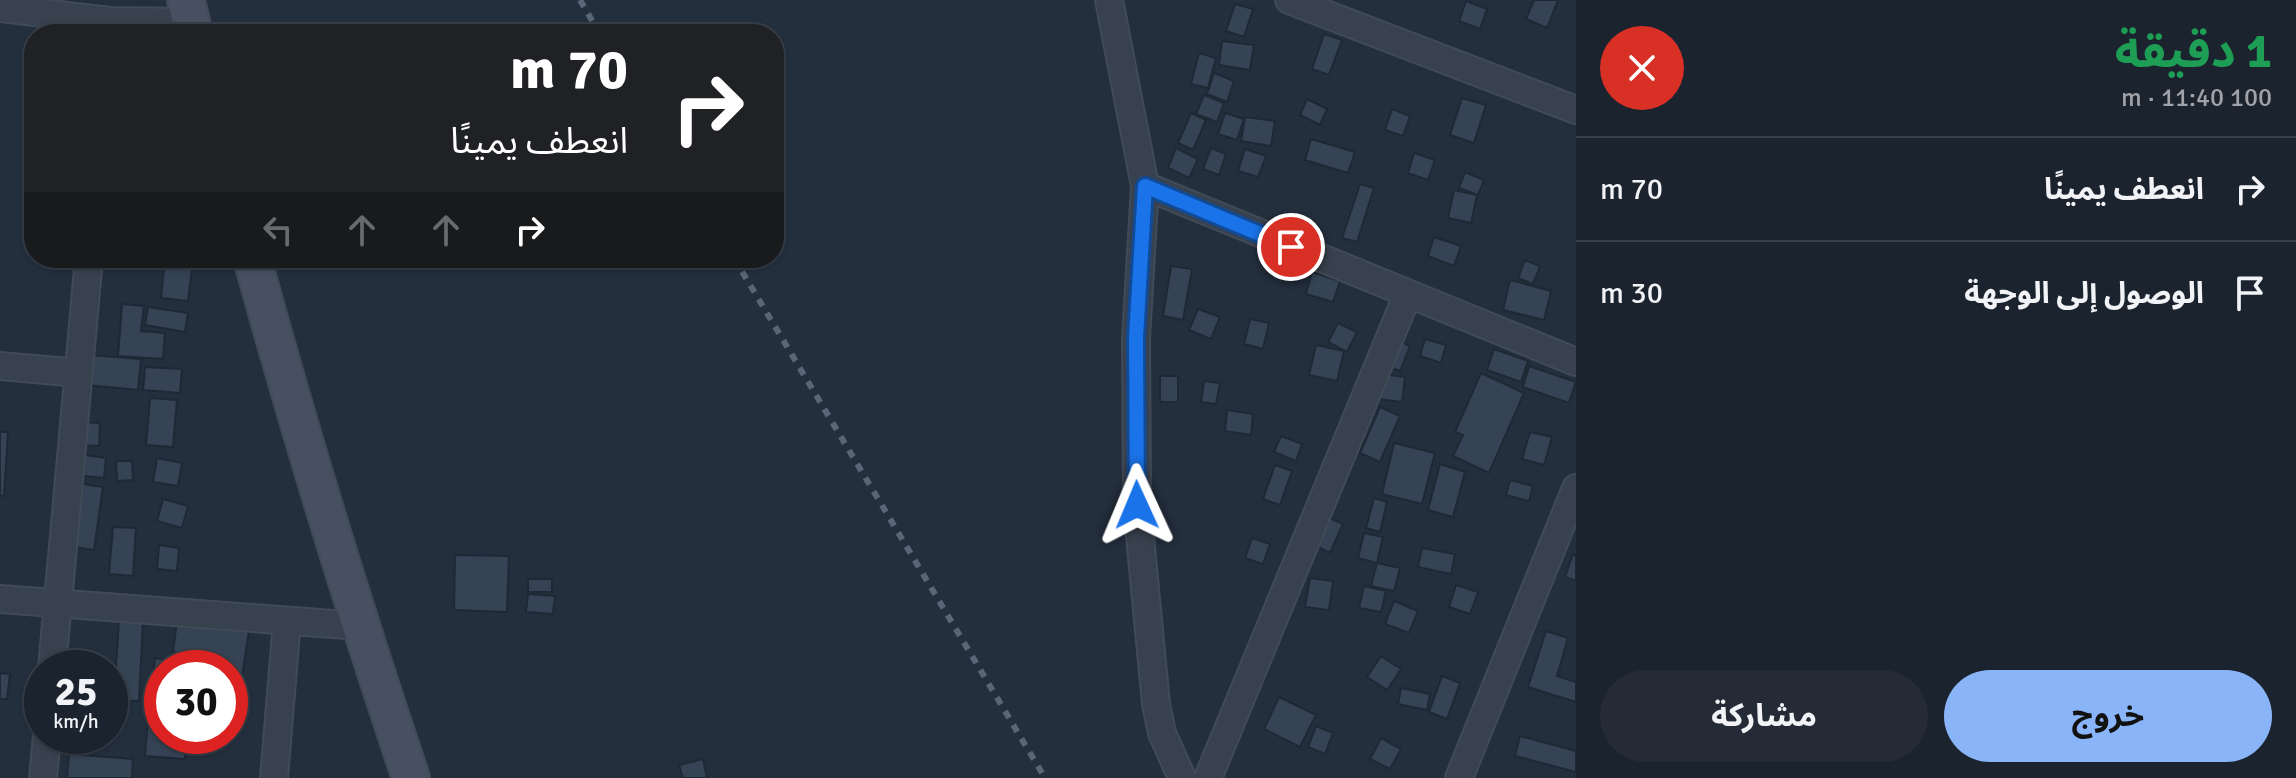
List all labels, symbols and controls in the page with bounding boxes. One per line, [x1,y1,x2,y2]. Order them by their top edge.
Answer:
text: 1 دقيقة [2115,22,2272,81]
button: close [1600,26,1684,110]
text: 70 m [510,35,628,104]
icon: right [656,56,760,160]
text: 100 m · 11:40 [2121,82,2272,114]
text: انعطف يمينًا [450,119,628,164]
icon: right [2228,167,2272,211]
text: 70 m [1600,171,1663,208]
text: انعطف يمينًا [2044,171,2204,208]
icon: left [256,208,300,252]
icon: ahead [340,208,384,252]
icon: ahead [424,208,468,252]
icon: right [508,208,552,252]
pin [1257,213,1325,281]
icon: arrive [1269,225,1313,269]
icon: arrive [2228,271,2272,315]
text: 30 m [1600,275,1663,312]
text: الوصول إلى الوجهة [1964,275,2204,312]
position arrow [1095,463,1179,547]
speed limit sign: 30 [144,650,248,754]
text: 25 [54,667,98,717]
button: مشاركة [1600,670,1928,762]
button: خروج [1944,670,2272,762]
text: km/h [53,709,99,734]

